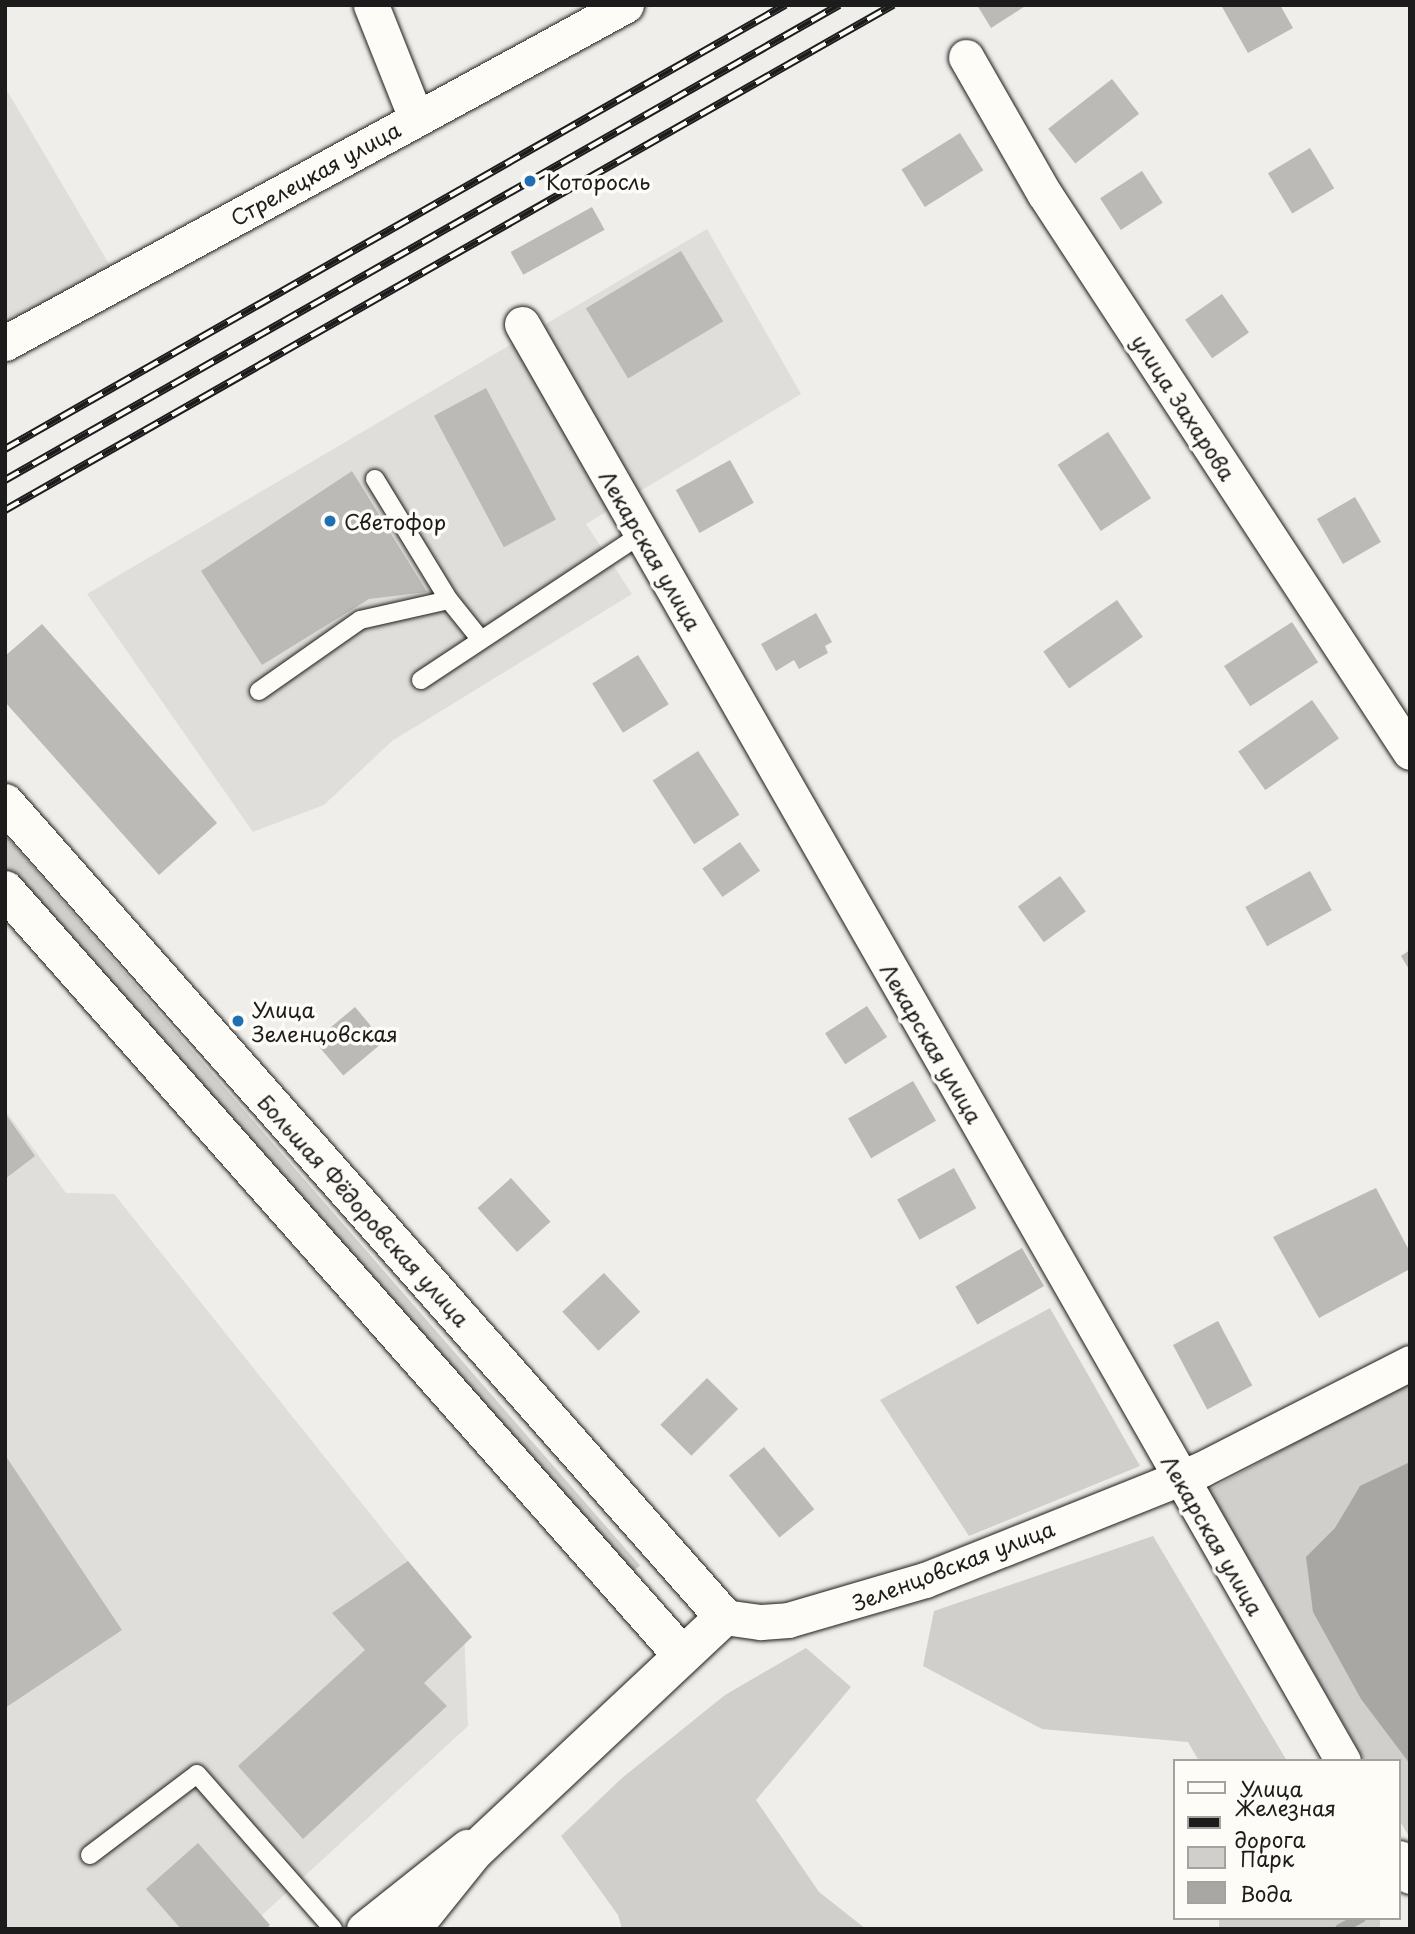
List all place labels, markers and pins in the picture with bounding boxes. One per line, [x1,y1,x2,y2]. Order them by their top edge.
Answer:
place label: Которосль [546,168,650,194]
marker: Которосль [520,171,540,191]
place label: Светофор [344,508,446,534]
marker: Светофор [322,513,338,529]
place label: Улица Зеленцовская [252,996,398,1046]
marker: Улица Зеленцовская [230,1013,246,1029]

